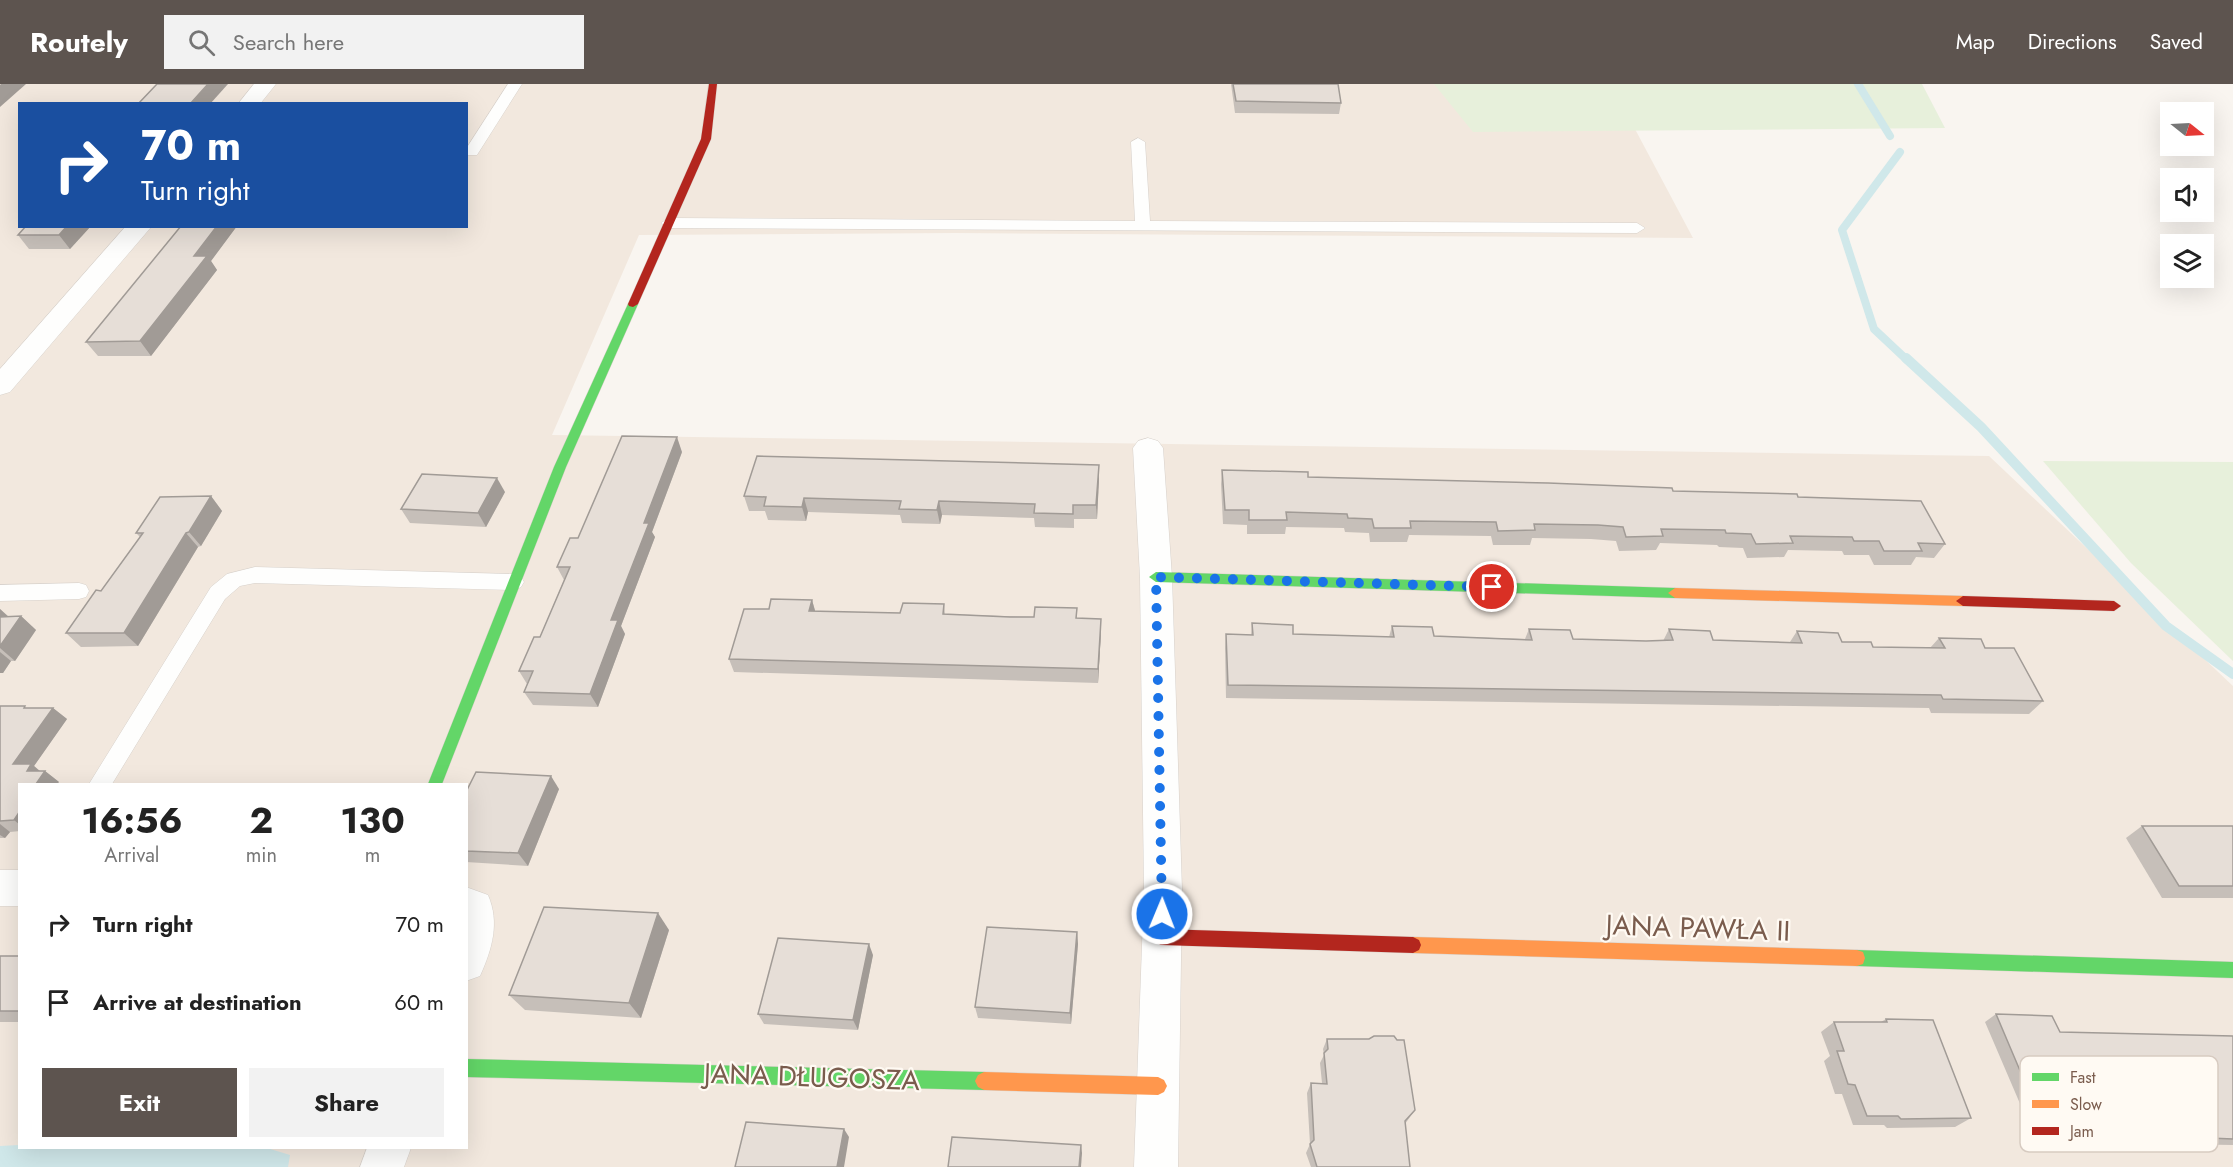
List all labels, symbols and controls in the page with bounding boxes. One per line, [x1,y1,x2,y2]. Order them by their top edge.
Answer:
search box [164,15,584,69]
text: Routely [30,22,128,63]
icon: search [185,26,218,59]
text: Search here [233,26,344,58]
text: Map [1956,27,1995,57]
text: Directions [2028,27,2117,57]
text: Saved [2150,27,2203,57]
north arrow [2160,102,2214,156]
map controls [2160,102,2214,288]
text: 70 m [141,115,241,176]
icon: right [42,126,120,204]
button: sound [2160,168,2214,222]
text: Turn right [141,171,249,210]
button: layers [2160,234,2214,288]
pin [1466,561,1517,612]
icon: arrive [1475,570,1508,603]
text: 16:56 [81,794,183,846]
text: 2 [250,794,273,846]
text: 130 [340,794,405,846]
text: Arrival [104,841,159,870]
text: min [246,841,277,870]
text: m [365,841,380,870]
position arrow [1130,882,1194,946]
street label: JANA PAWŁA II [1601,904,1791,952]
icon: right [42,908,75,941]
text: Turn right [93,908,193,940]
text: 70 m [395,908,444,940]
icon: arrive [42,986,75,1019]
text: Arrive at destination [93,986,302,1018]
text: 60 m [394,986,444,1018]
street label: JANA DŁUGOSZA [699,1053,921,1101]
legend [2020,1056,2218,1152]
text: Fast [2070,1066,2096,1089]
button: Exit [42,1068,237,1137]
button: Share [249,1068,444,1137]
text: Slow [2070,1093,2102,1116]
text: Jam [2068,1120,2094,1143]

